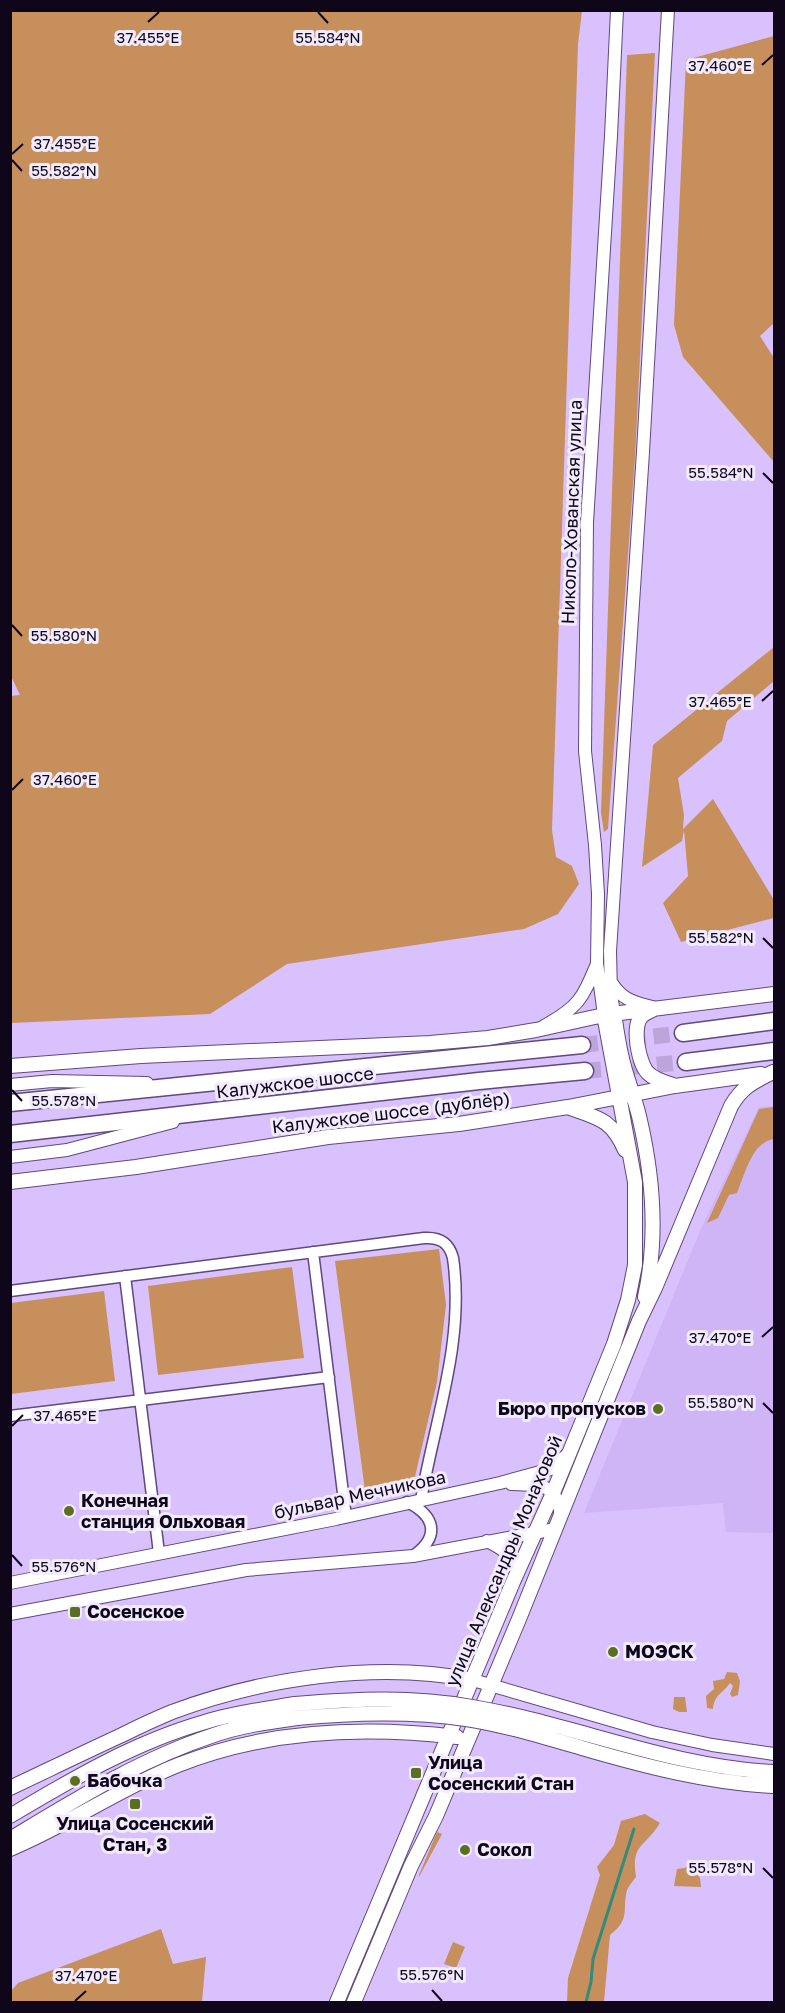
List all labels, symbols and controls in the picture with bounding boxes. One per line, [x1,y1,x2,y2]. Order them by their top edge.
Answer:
text: 37.455°E [117,28,179,46]
text: 55.584°N [295,28,361,46]
text: 37.460°E [688,56,752,74]
text: 37.455°E [34,134,96,152]
text: 55.582°N [31,161,97,179]
street label: Николо-Хованская улица [556,399,586,625]
text: 55.584°N [688,463,754,481]
text: 55.580°N [31,626,97,644]
text: 37.465°E [688,692,752,710]
text: 37.460°E [33,770,97,788]
text: 55.582°N [688,928,754,946]
street label: Калужское шоссе [215,1061,375,1103]
street label: Калужское шоссе (дублёр) [270,1086,511,1138]
text: 55.578°N [32,1091,96,1109]
text: 37.470°E [689,1328,751,1346]
text: 55.580°N [688,1393,754,1411]
place label: Бюро пропусков [498,1397,646,1419]
marker: Бюро пропусков [651,1402,665,1416]
text: 37.465°E [33,1406,97,1424]
street label: улица Александры Монаховой [440,1432,566,1690]
street label: бульвар Мечникова [272,1465,448,1523]
place label: Конечная станция Ольховая [81,1489,245,1532]
marker: Конечная станция Ольховая [62,1504,76,1518]
text: 55.576°N [32,1557,96,1575]
place label: Сосенское [87,1600,185,1622]
marker: Сосенское [68,1605,82,1619]
place label: МОЭСК [625,1640,694,1662]
marker: МОЭСК [606,1645,620,1659]
place label: Улица Сосенский Стан [428,1751,574,1794]
marker: Улица Сосенский Стан [409,1766,423,1780]
place label: Бабочка [87,1769,162,1791]
marker: Бабочка [68,1774,82,1788]
marker: Улица Сосенский Стан, 3 [128,1797,142,1811]
place label: Улица Сосенский Стан, 3 [56,1812,214,1855]
place label: Сокол [477,1838,532,1860]
marker: Сокол [458,1843,472,1857]
text: 55.578°N [689,1858,753,1876]
text: 55.576°N [400,1965,464,1983]
text: 37.470°E [55,1966,117,1984]

